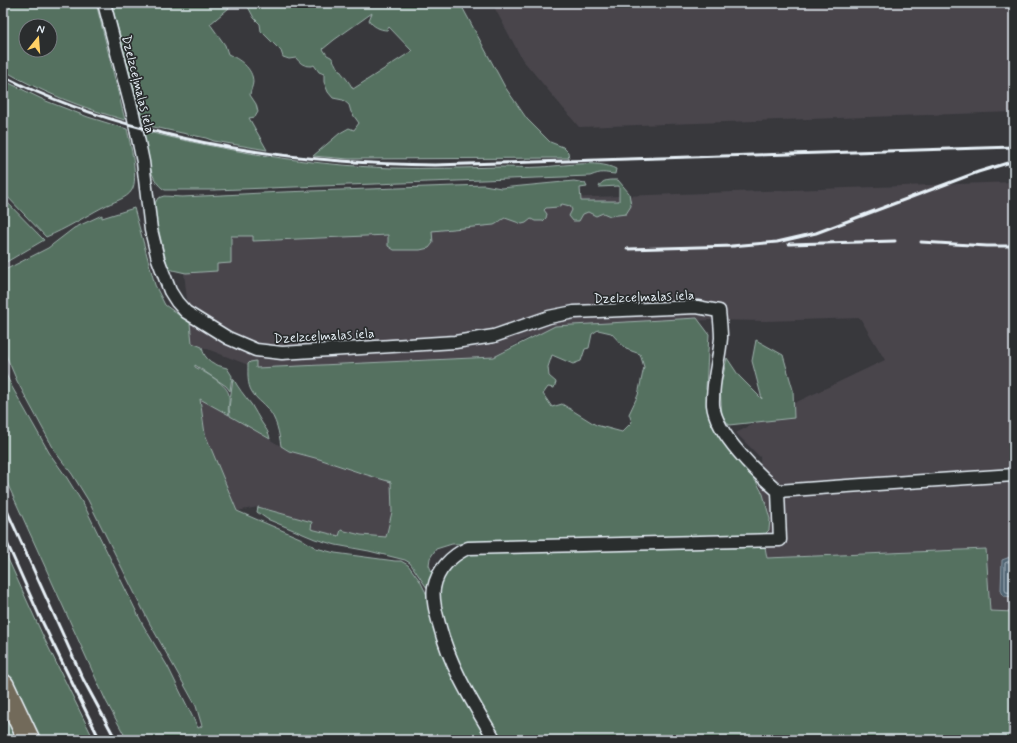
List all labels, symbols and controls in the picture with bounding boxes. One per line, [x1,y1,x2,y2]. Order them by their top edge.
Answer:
north arrow [18,18,58,58]
text: N [35,22,46,37]
street label: Dzelzceļmalas iela [117,33,158,135]
street label: Dzelzceļmalas iela [593,287,695,308]
street label: Dzelzceļmalas iela [273,325,375,348]

